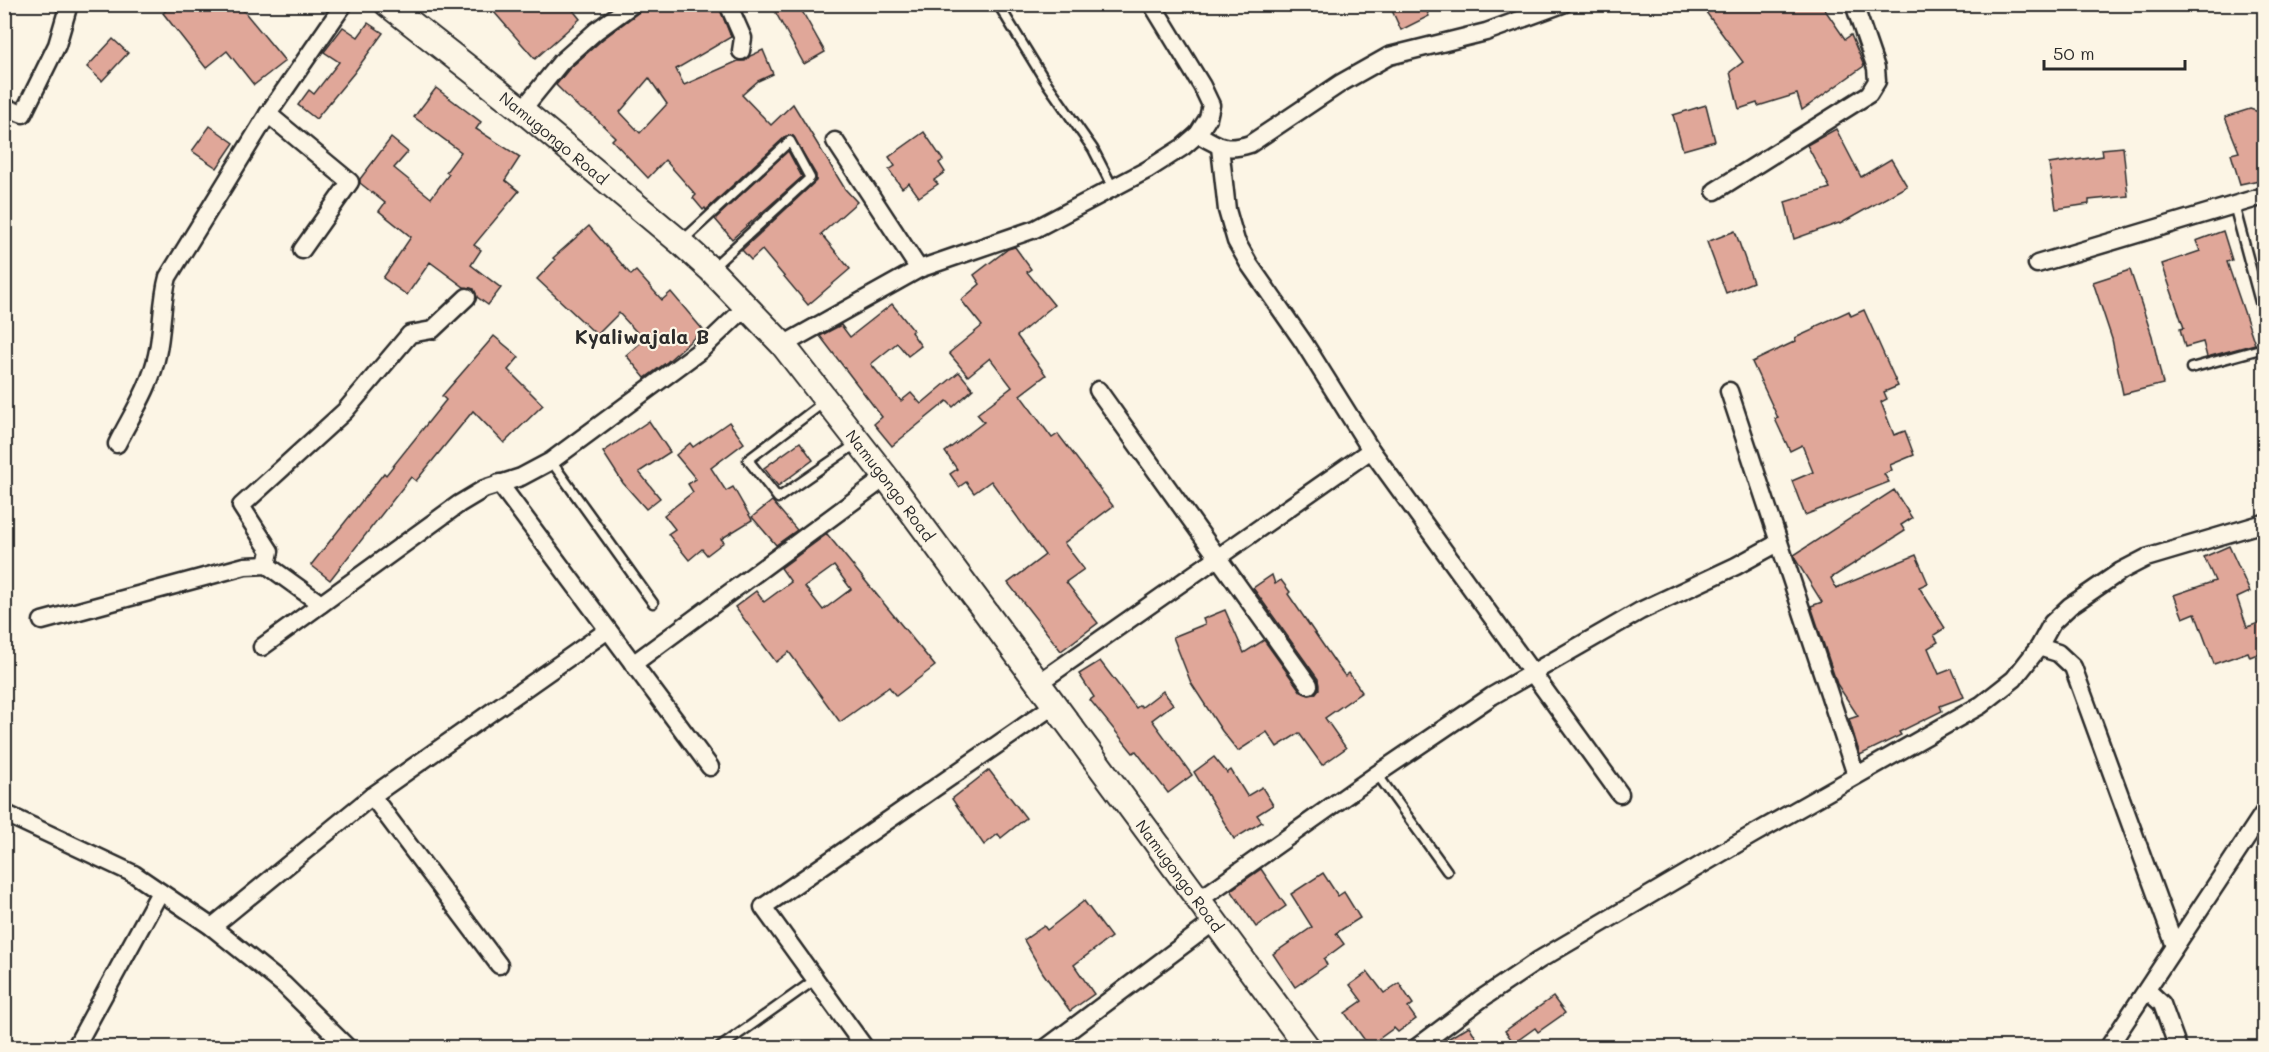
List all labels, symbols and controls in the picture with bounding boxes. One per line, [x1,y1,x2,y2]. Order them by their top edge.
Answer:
scale bar [2044,33,2185,71]
text: 50 m [2053,41,2095,65]
street label: Namugongo Road [496,86,613,188]
district label: Kyaliwajala B [575,323,709,349]
street label: Namugongo Road [842,425,940,545]
street label: Namugongo Road [1132,815,1229,936]

